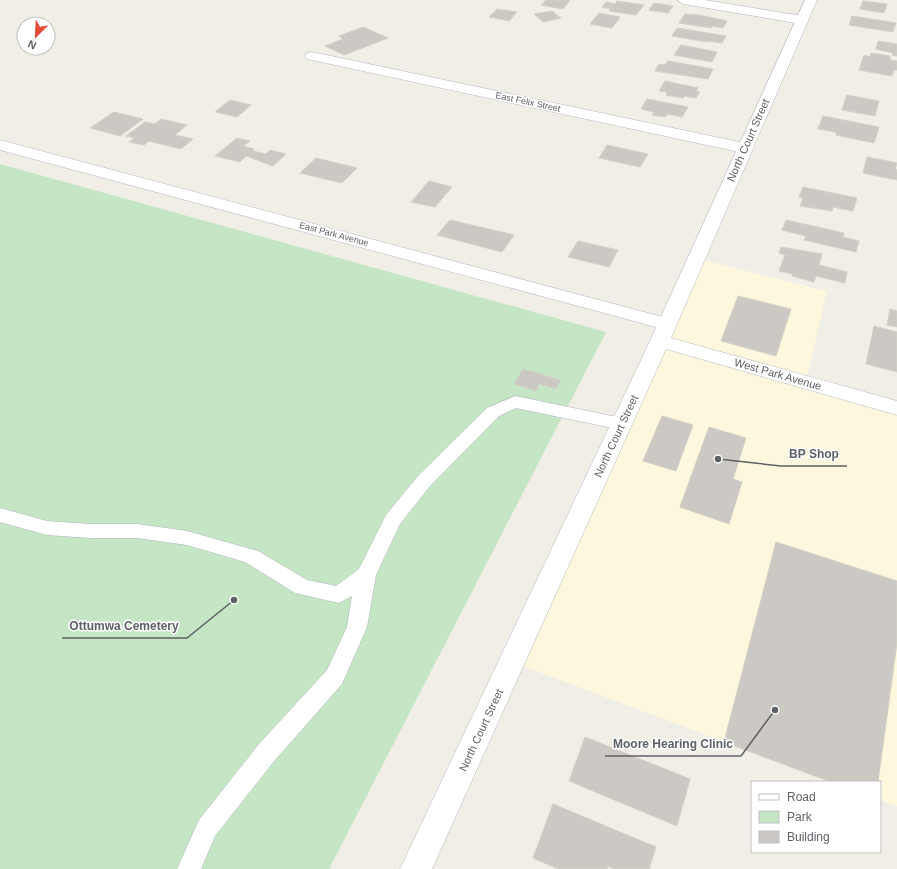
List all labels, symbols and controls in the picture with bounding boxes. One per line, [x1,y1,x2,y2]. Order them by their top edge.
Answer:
north arrow [16,16,56,56]
text: N [26,38,38,52]
street label: East Felix Street [495,90,562,114]
street label: North Court Street [724,97,772,183]
street label: East Park Avenue [298,220,370,248]
street label: West Park Avenue [733,356,823,392]
street label: North Court Street [592,393,640,479]
callout: BP Shop [781,442,847,466]
text: BP Shop [789,447,839,461]
callout: Ottumwa Cemetery [62,614,187,638]
text: Ottumwa Cemetery [69,619,179,633]
street label: North Court Street [457,687,505,773]
callout: Moore Hearing Clinic [605,732,741,756]
text: Moore Hearing Clinic [613,737,733,751]
legend [751,781,881,853]
text: Road [787,790,816,804]
text: Park [787,810,813,824]
text: Building [787,830,830,844]

